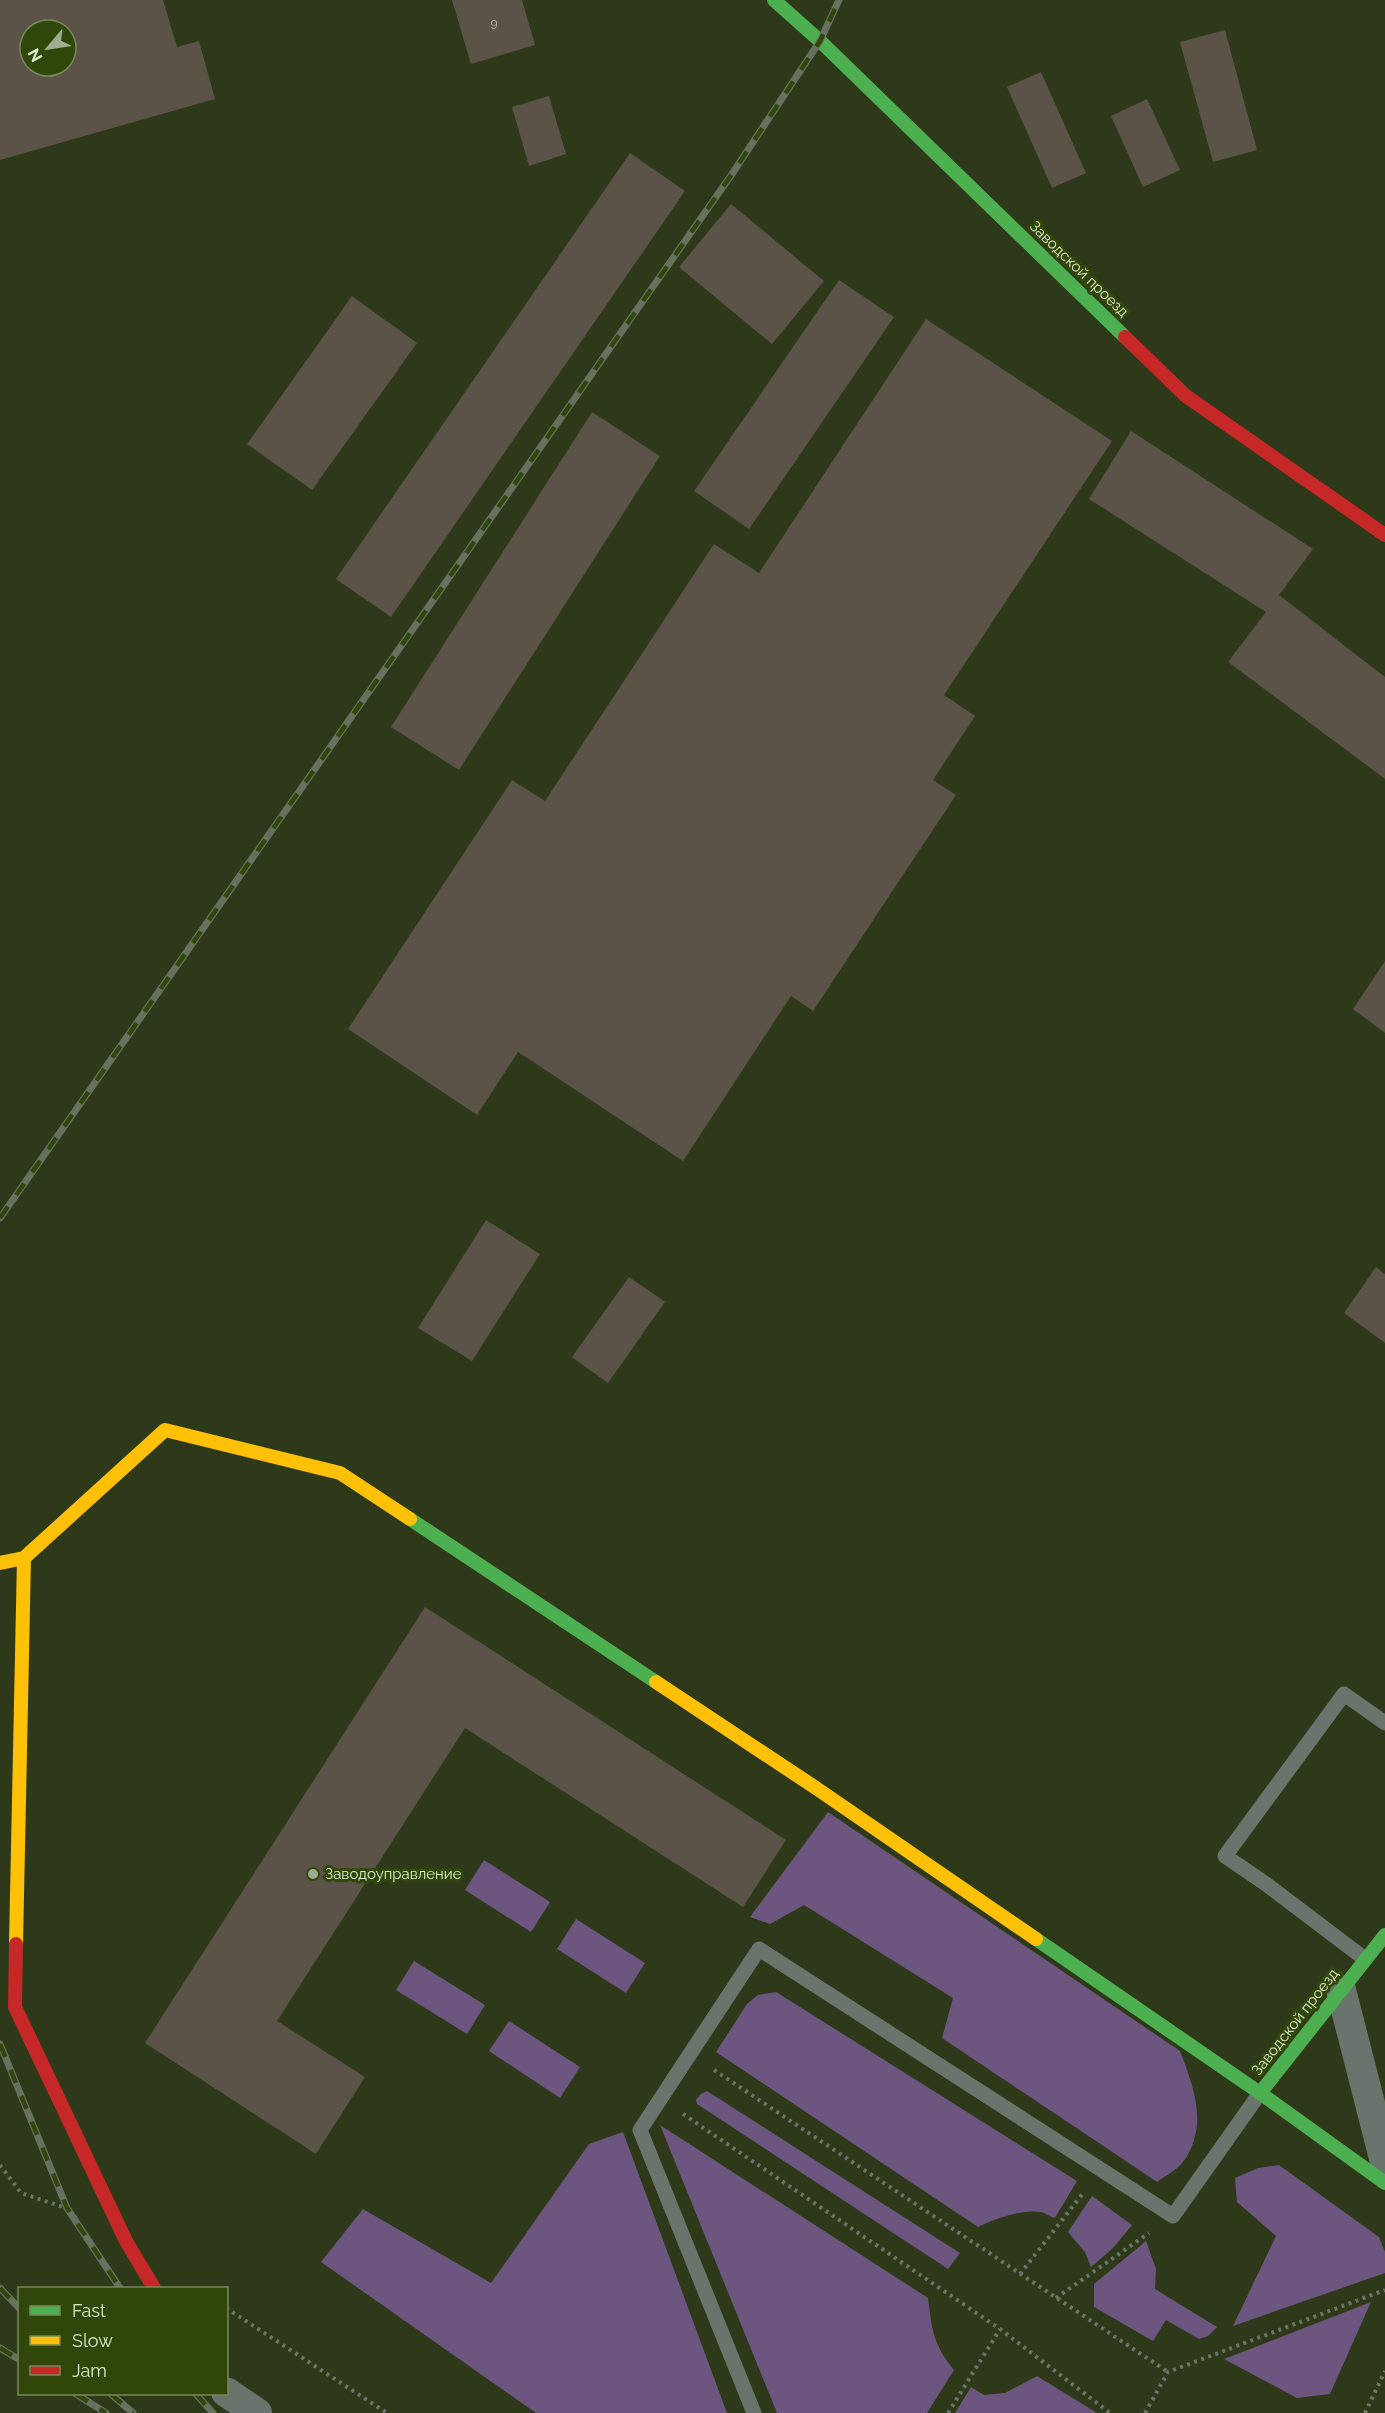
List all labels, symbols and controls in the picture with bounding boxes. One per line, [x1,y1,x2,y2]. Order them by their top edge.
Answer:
house number: 9 [490,16,498,30]
north arrow [18,18,78,78]
text: N [24,45,47,65]
street label: Заводской проезд [1026,217,1132,321]
place label: Заводоуправление [325,1865,462,1883]
marker: Заводоуправление [306,1867,320,1881]
street label: Заводской проезд [1248,1965,1342,2079]
legend [18,2287,228,2395]
text: Fast [72,2300,106,2321]
text: Slow [72,2330,113,2351]
text: Jam [72,2360,107,2381]

